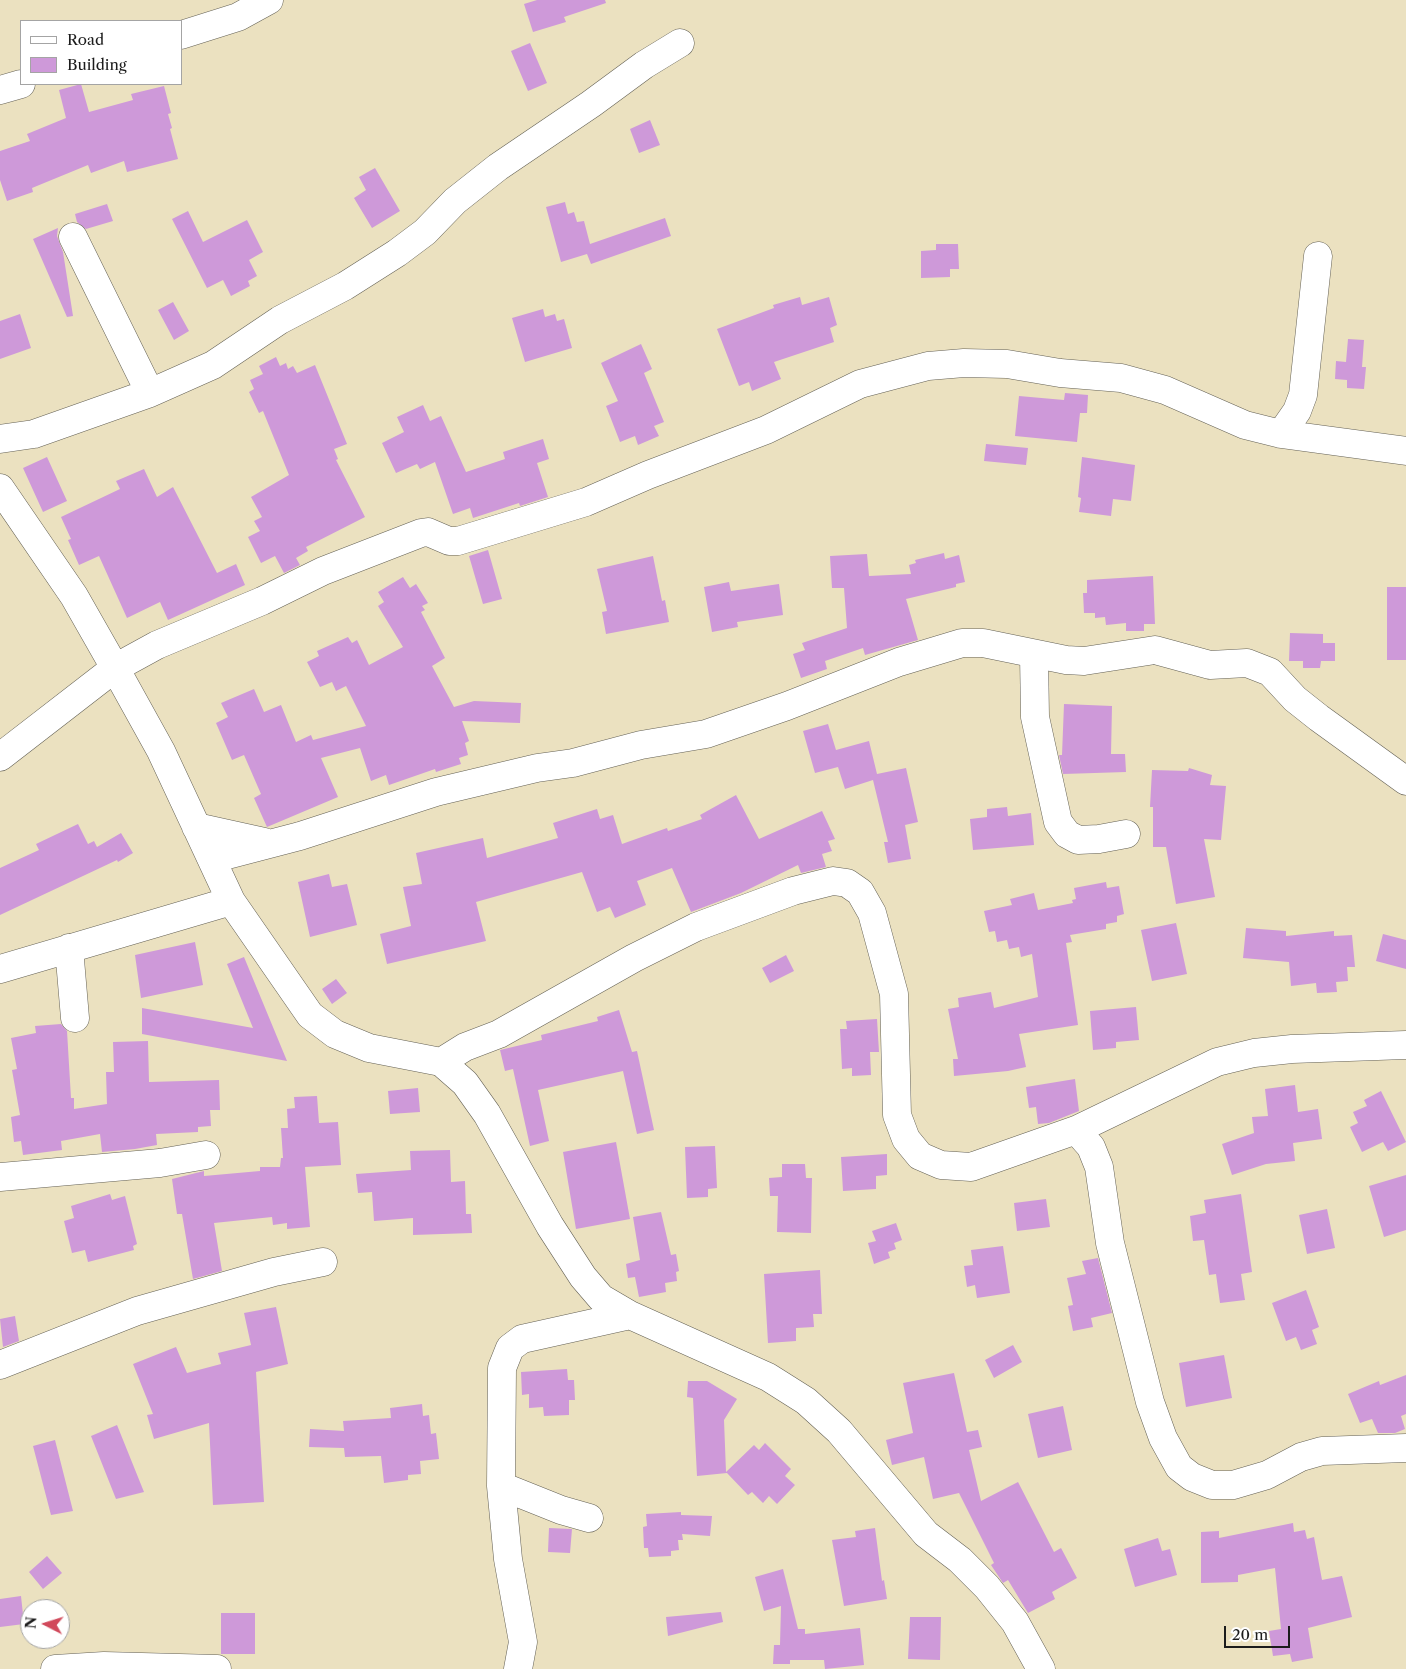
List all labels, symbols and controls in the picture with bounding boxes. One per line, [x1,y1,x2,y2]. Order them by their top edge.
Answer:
legend [20,20,182,85]
text: Road [67,30,104,49]
text: Building [67,55,127,74]
north arrow [20,1599,70,1649]
text: N [22,1616,41,1630]
scale bar [1226,1616,1292,1648]
text: 20 m [1232,1625,1268,1644]

